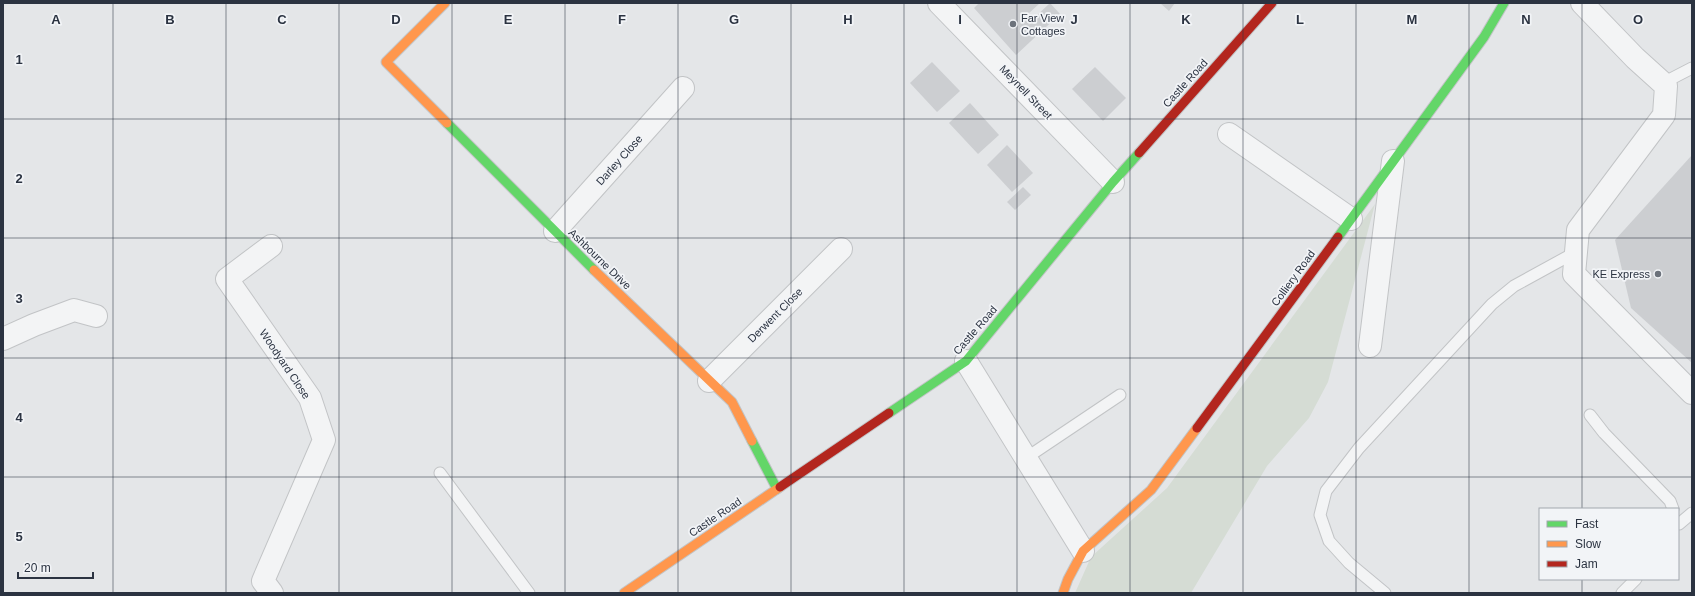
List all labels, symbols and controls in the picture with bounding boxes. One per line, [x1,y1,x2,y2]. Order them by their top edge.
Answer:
text: A [51,12,61,27]
text: B [165,12,175,27]
text: C [277,12,287,27]
text: D [391,12,401,27]
text: E [504,12,513,27]
text: F [618,12,626,27]
text: G [729,12,739,27]
text: H [843,12,853,27]
text: I [958,12,962,27]
place label: Far View Cottages [1021,12,1066,37]
text: J [1070,12,1078,27]
text: K [1181,12,1191,27]
text: L [1296,12,1304,27]
text: M [1407,12,1417,27]
text: N [1521,12,1531,27]
text: O [1633,12,1643,27]
marker: Far View Cottages [1008,19,1018,29]
text: 1 [15,52,23,67]
street label: Castle Road [1160,56,1210,110]
street label: Meynell Street [997,63,1055,121]
street label: Darley Close [593,133,645,187]
text: 2 [15,171,23,186]
street label: Ashbourne Drive [566,226,634,292]
street label: Colliery Road [1269,248,1317,308]
place label: KE Express [1593,268,1650,280]
marker: KE Express [1653,269,1663,279]
street label: Derwent Close [745,285,805,345]
text: 3 [15,291,23,306]
street label: Castle Road [951,303,999,357]
street label: Woodyard Close [257,327,313,401]
text: 4 [15,410,23,425]
street label: Castle Road [687,495,743,539]
legend [1539,508,1679,580]
text: Fast [1575,517,1599,531]
text: 5 [15,529,23,544]
text: Slow [1575,537,1601,551]
scale bar [18,554,93,580]
text: Jam [1575,557,1598,571]
text: 20 m [24,561,51,575]

